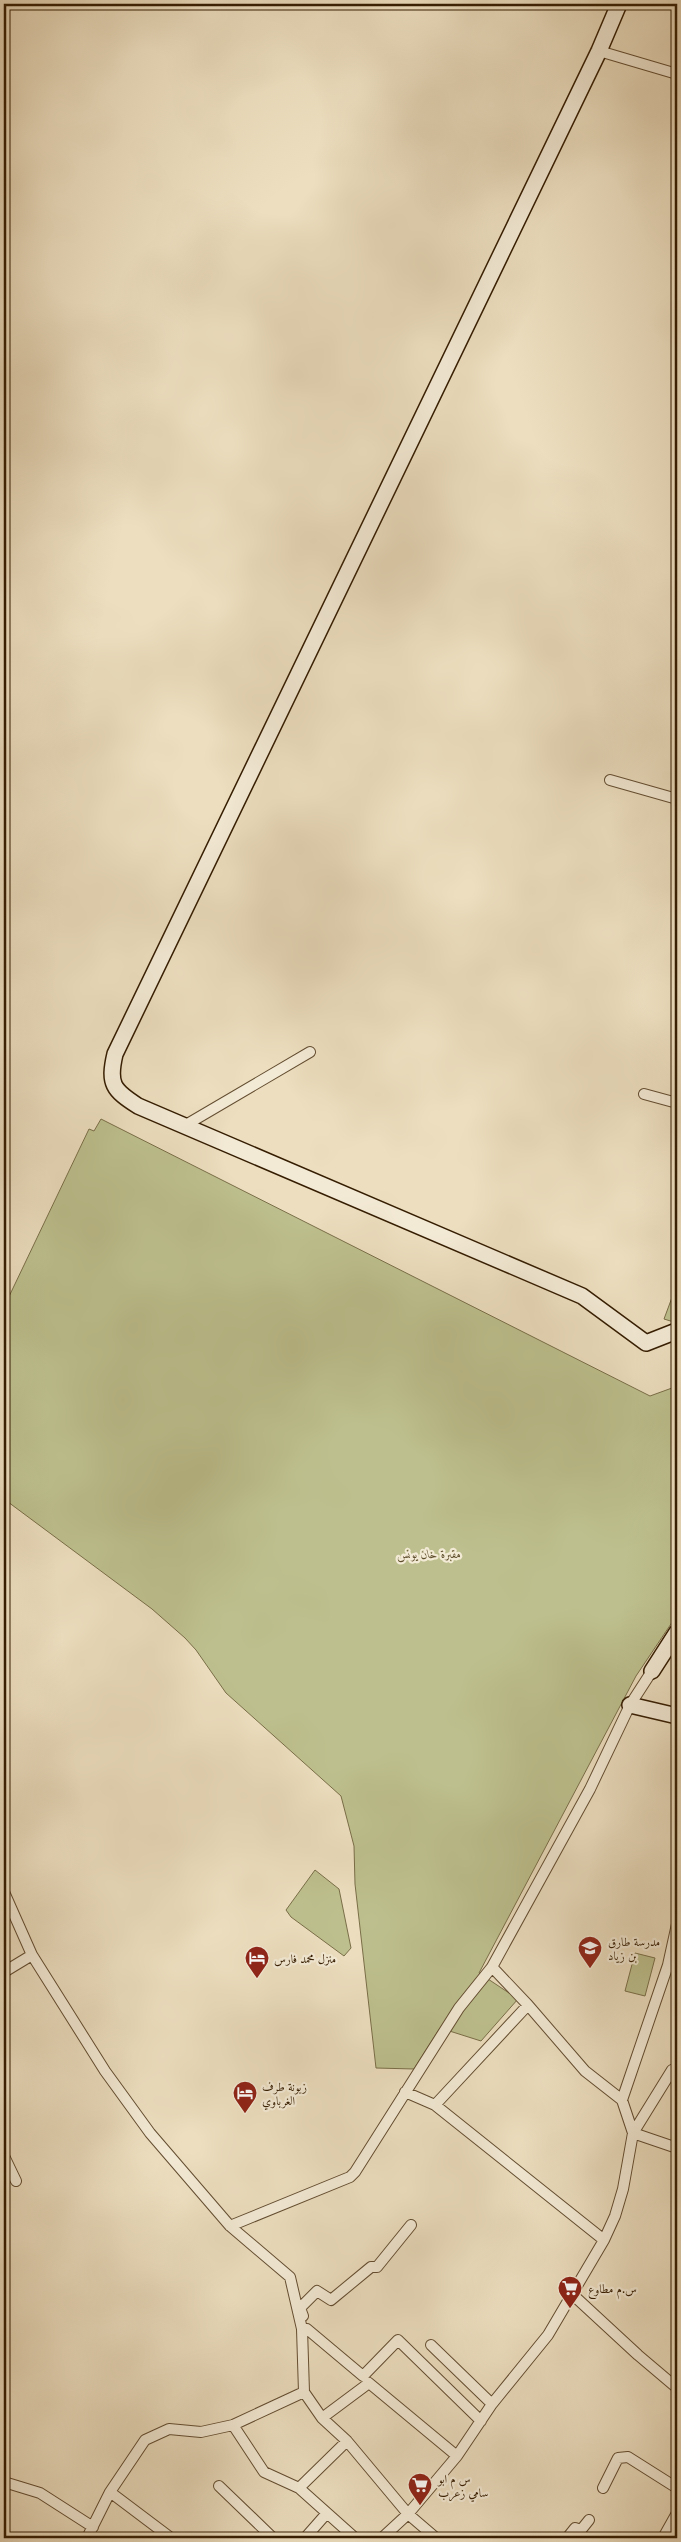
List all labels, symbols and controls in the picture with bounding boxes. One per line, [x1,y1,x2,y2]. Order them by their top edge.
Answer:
park label: مقبرة خان يونس [397,1546,461,1563]
place label: مدرسة طارق بن زياد [608,1934,660,1964]
school or university icon: مدرسة طارق بن زياد [577,1935,603,1969]
hotel icon: منزل محمد فارس [244,1945,270,1979]
place label: منزل محمد فارس [274,1951,336,1967]
place label: زبونة طرف الغرباوي [262,2079,307,2111]
hotel icon: زبونة طرف الغرباوي [232,2080,258,2114]
supermarket icon: س.م مطاوع [557,2275,583,2309]
place label: س.م مطاوع [588,2281,637,2300]
place label: س م ابو سامي زعرب [437,2471,489,2503]
supermarket icon: س م ابو سامي زعرب [407,2472,433,2506]

